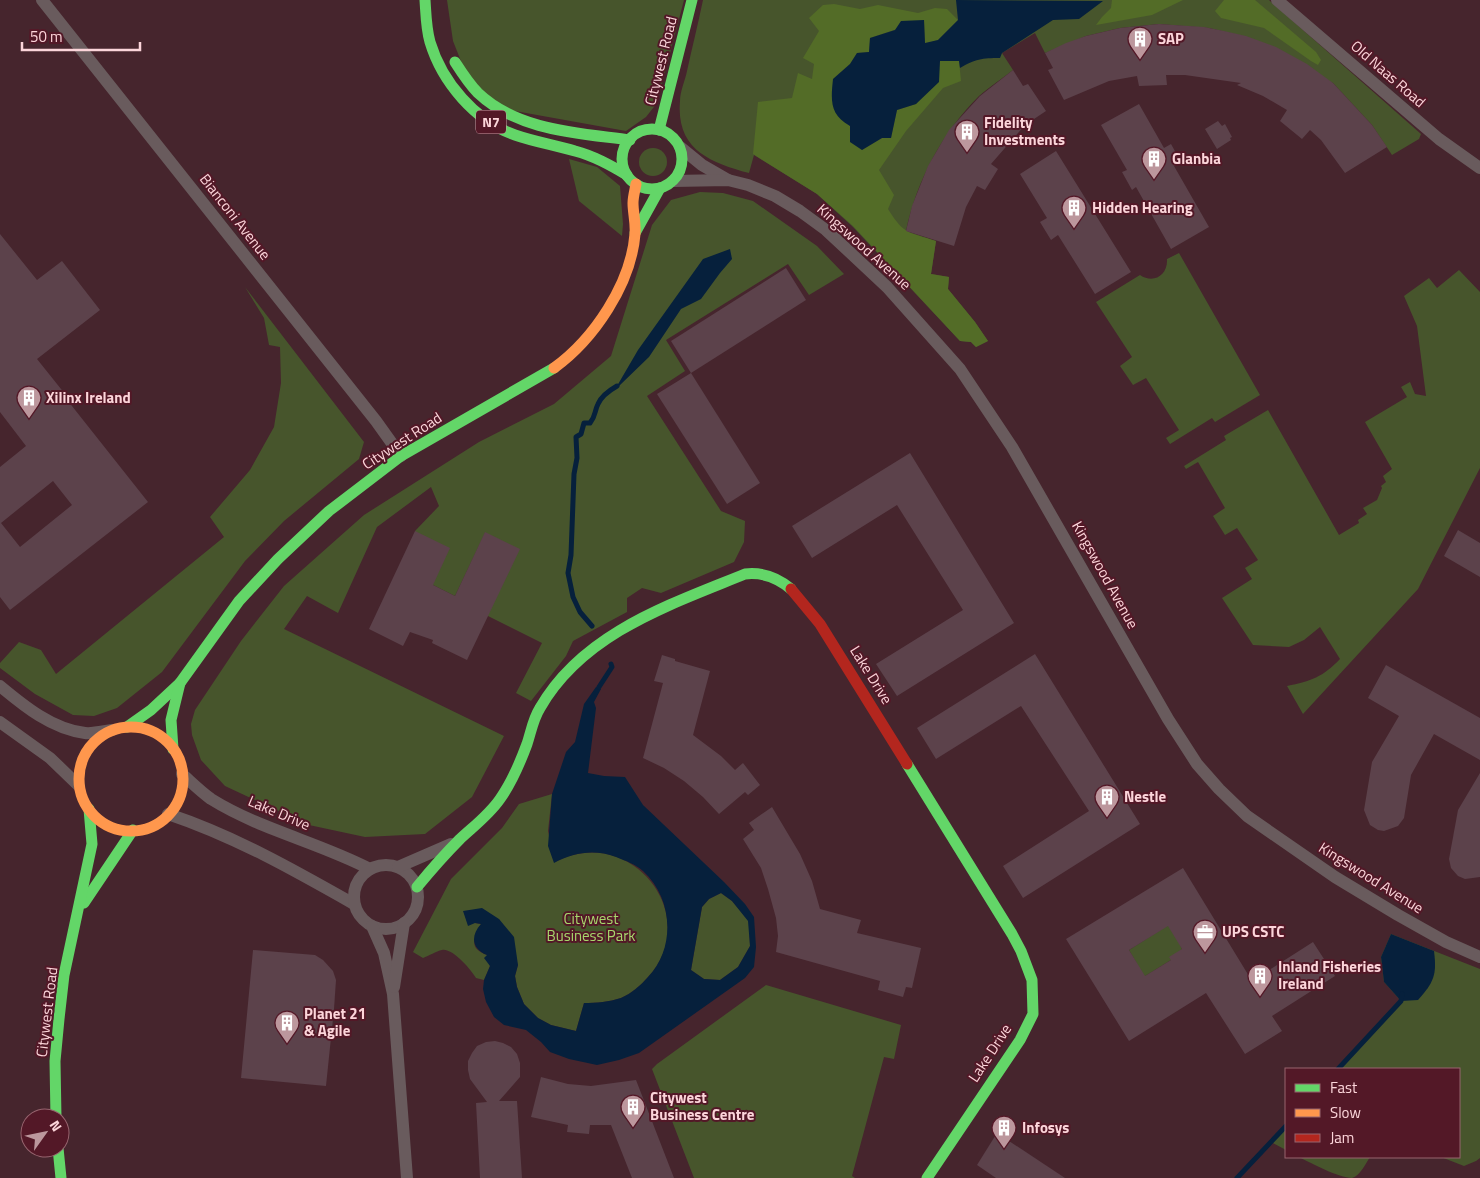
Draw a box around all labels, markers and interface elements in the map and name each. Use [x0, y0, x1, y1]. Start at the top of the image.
street label: Citywest Road [638, 14, 683, 108]
scale bar [22, 20, 140, 52]
text: 50 m [30, 25, 63, 48]
building icon: SAP [1127, 26, 1153, 60]
place label: SAP [1158, 27, 1184, 50]
street label: Old Naas Road [1346, 35, 1431, 113]
road number: N7 [476, 110, 506, 134]
place label: Fidelity Investments [984, 111, 1065, 151]
building icon: Fidelity Investments [954, 119, 980, 153]
building icon: Glanbia [1141, 146, 1167, 180]
place label: Glanbia [1172, 147, 1221, 170]
street label: Bianconi Avenue [194, 169, 276, 265]
building icon: Hidden Hearing [1061, 195, 1087, 229]
place label: Hidden Hearing [1092, 196, 1193, 219]
street label: Kingswood Avenue [812, 198, 917, 295]
building icon: Xilinx Ireland [16, 385, 42, 419]
place label: Xilinx Ireland [46, 386, 131, 409]
street label: Citywest Road [357, 406, 446, 475]
street label: Kingswood Avenue [1066, 517, 1145, 633]
street label: Lake Drive [844, 641, 898, 709]
building icon: Nestle [1094, 784, 1120, 818]
place label: Nestle [1124, 785, 1167, 808]
street label: Lake Drive [245, 789, 314, 836]
street label: Kingswood Avenue [1314, 836, 1428, 919]
park label: Citywest Business Park [546, 907, 636, 947]
office icon: UPS CSTC [1192, 919, 1218, 953]
place label: UPS CSTC [1222, 920, 1284, 943]
place label: Inland Fisheries Ireland [1278, 955, 1381, 995]
building icon: Inland Fisheries Ireland [1247, 963, 1273, 997]
street label: Citywest Road [30, 965, 63, 1058]
place label: Planet 21 & Agile [304, 1002, 366, 1042]
building icon: Planet 21 & Agile [274, 1010, 300, 1044]
street label: Lake Drive [962, 1019, 1017, 1086]
legend [1285, 1068, 1460, 1158]
text: Fast [1330, 1076, 1358, 1099]
place label: Citywest Business Centre [650, 1086, 755, 1126]
building icon: Citywest Business Centre [620, 1094, 646, 1128]
text: Slow [1330, 1101, 1361, 1124]
north arrow [20, 1108, 70, 1158]
building icon: Infosys [991, 1115, 1017, 1149]
text: N [45, 1116, 68, 1135]
place label: Infosys [1022, 1116, 1069, 1139]
text: Jam [1330, 1126, 1354, 1149]

